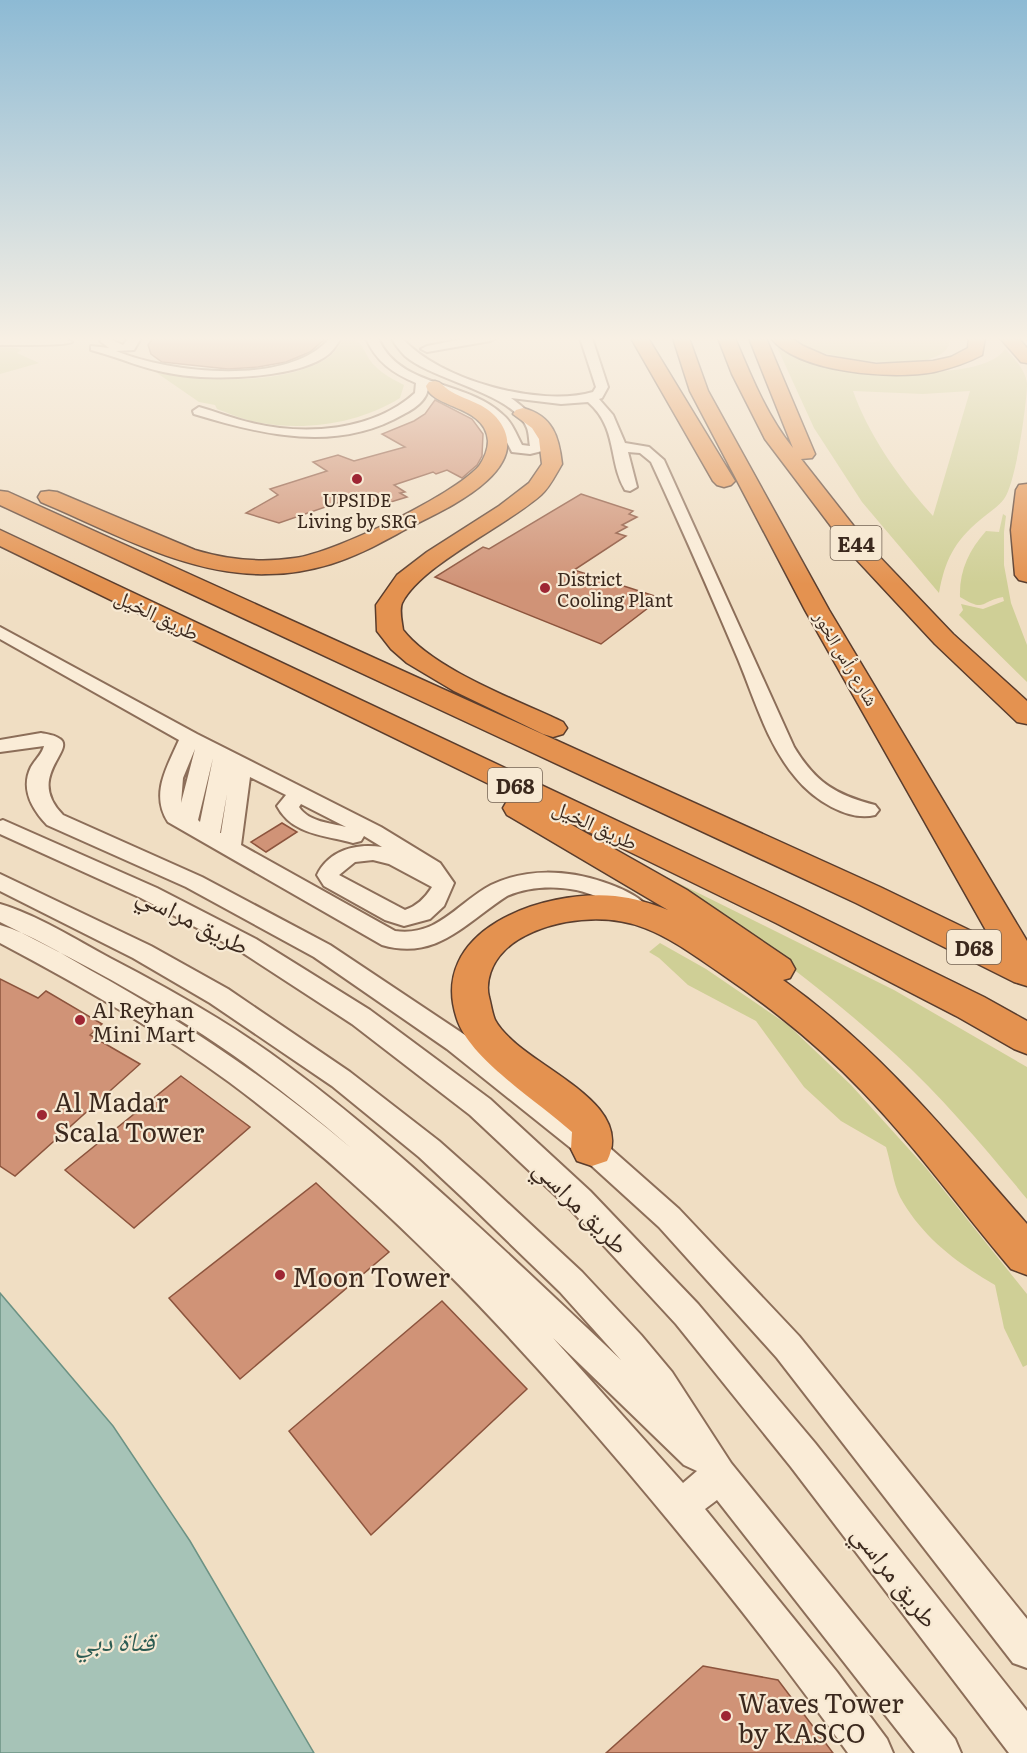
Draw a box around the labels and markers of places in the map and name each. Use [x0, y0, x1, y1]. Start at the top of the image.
marker: UPSIDE Living by SRG [350, 472, 364, 486]
place label: UPSIDE Living by SRG [297, 486, 417, 534]
place label: District Cooling Plant [557, 565, 674, 613]
marker: District Cooling Plant [538, 581, 552, 595]
place label: Al Reyhan Mini Mart [92, 993, 196, 1048]
marker: Al Reyhan Mini Mart [73, 1013, 87, 1027]
place label: Al Madar Scala Tower [54, 1081, 205, 1150]
marker: Al Madar Scala Tower [35, 1108, 49, 1122]
place label: Moon Tower [292, 1256, 451, 1295]
marker: Moon Tower [273, 1268, 287, 1282]
place label: Waves Tower by KASCO [738, 1682, 904, 1751]
marker: Waves Tower by KASCO [719, 1709, 733, 1723]

